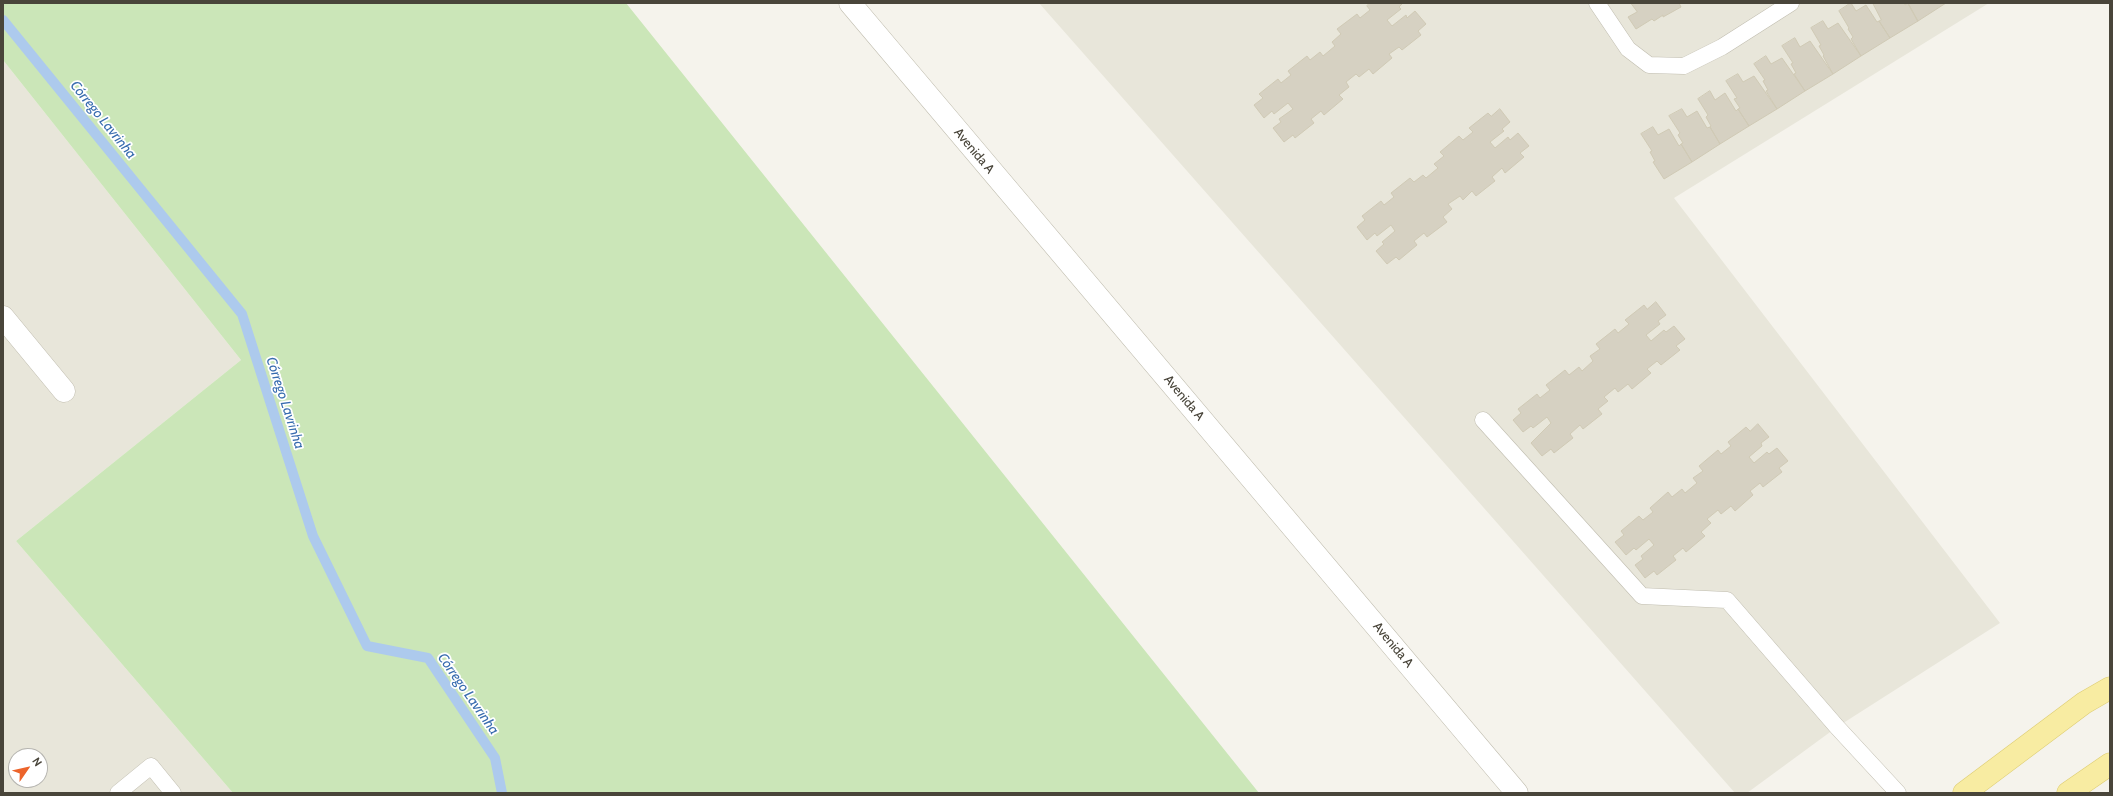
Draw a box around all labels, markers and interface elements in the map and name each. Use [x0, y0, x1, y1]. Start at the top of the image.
water label: Córrego Lavrinha [66, 78, 140, 162]
street label: Avenida A [950, 125, 998, 177]
water label: Córrego Lavrinha [262, 355, 308, 451]
street label: Avenida A [1160, 372, 1208, 424]
street label: Avenida A [1369, 619, 1417, 671]
water label: Córrego Lavrinha [434, 650, 502, 738]
north arrow [8, 748, 48, 788]
text: N [29, 755, 45, 769]

